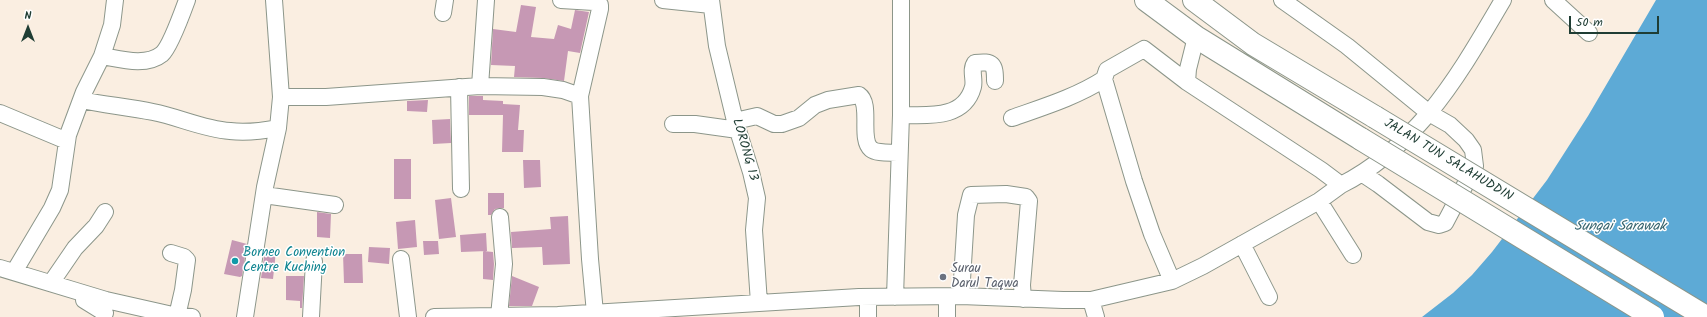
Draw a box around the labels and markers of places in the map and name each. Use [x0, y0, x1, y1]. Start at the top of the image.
place label: Borneo Convention Centre Kuching [243, 246, 345, 277]
marker: Borneo Convention Centre Kuching [230, 256, 240, 266]
place label: Surau Darul Taqwa [951, 262, 1018, 293]
marker: Surau Darul Taqwa [938, 272, 948, 282]

